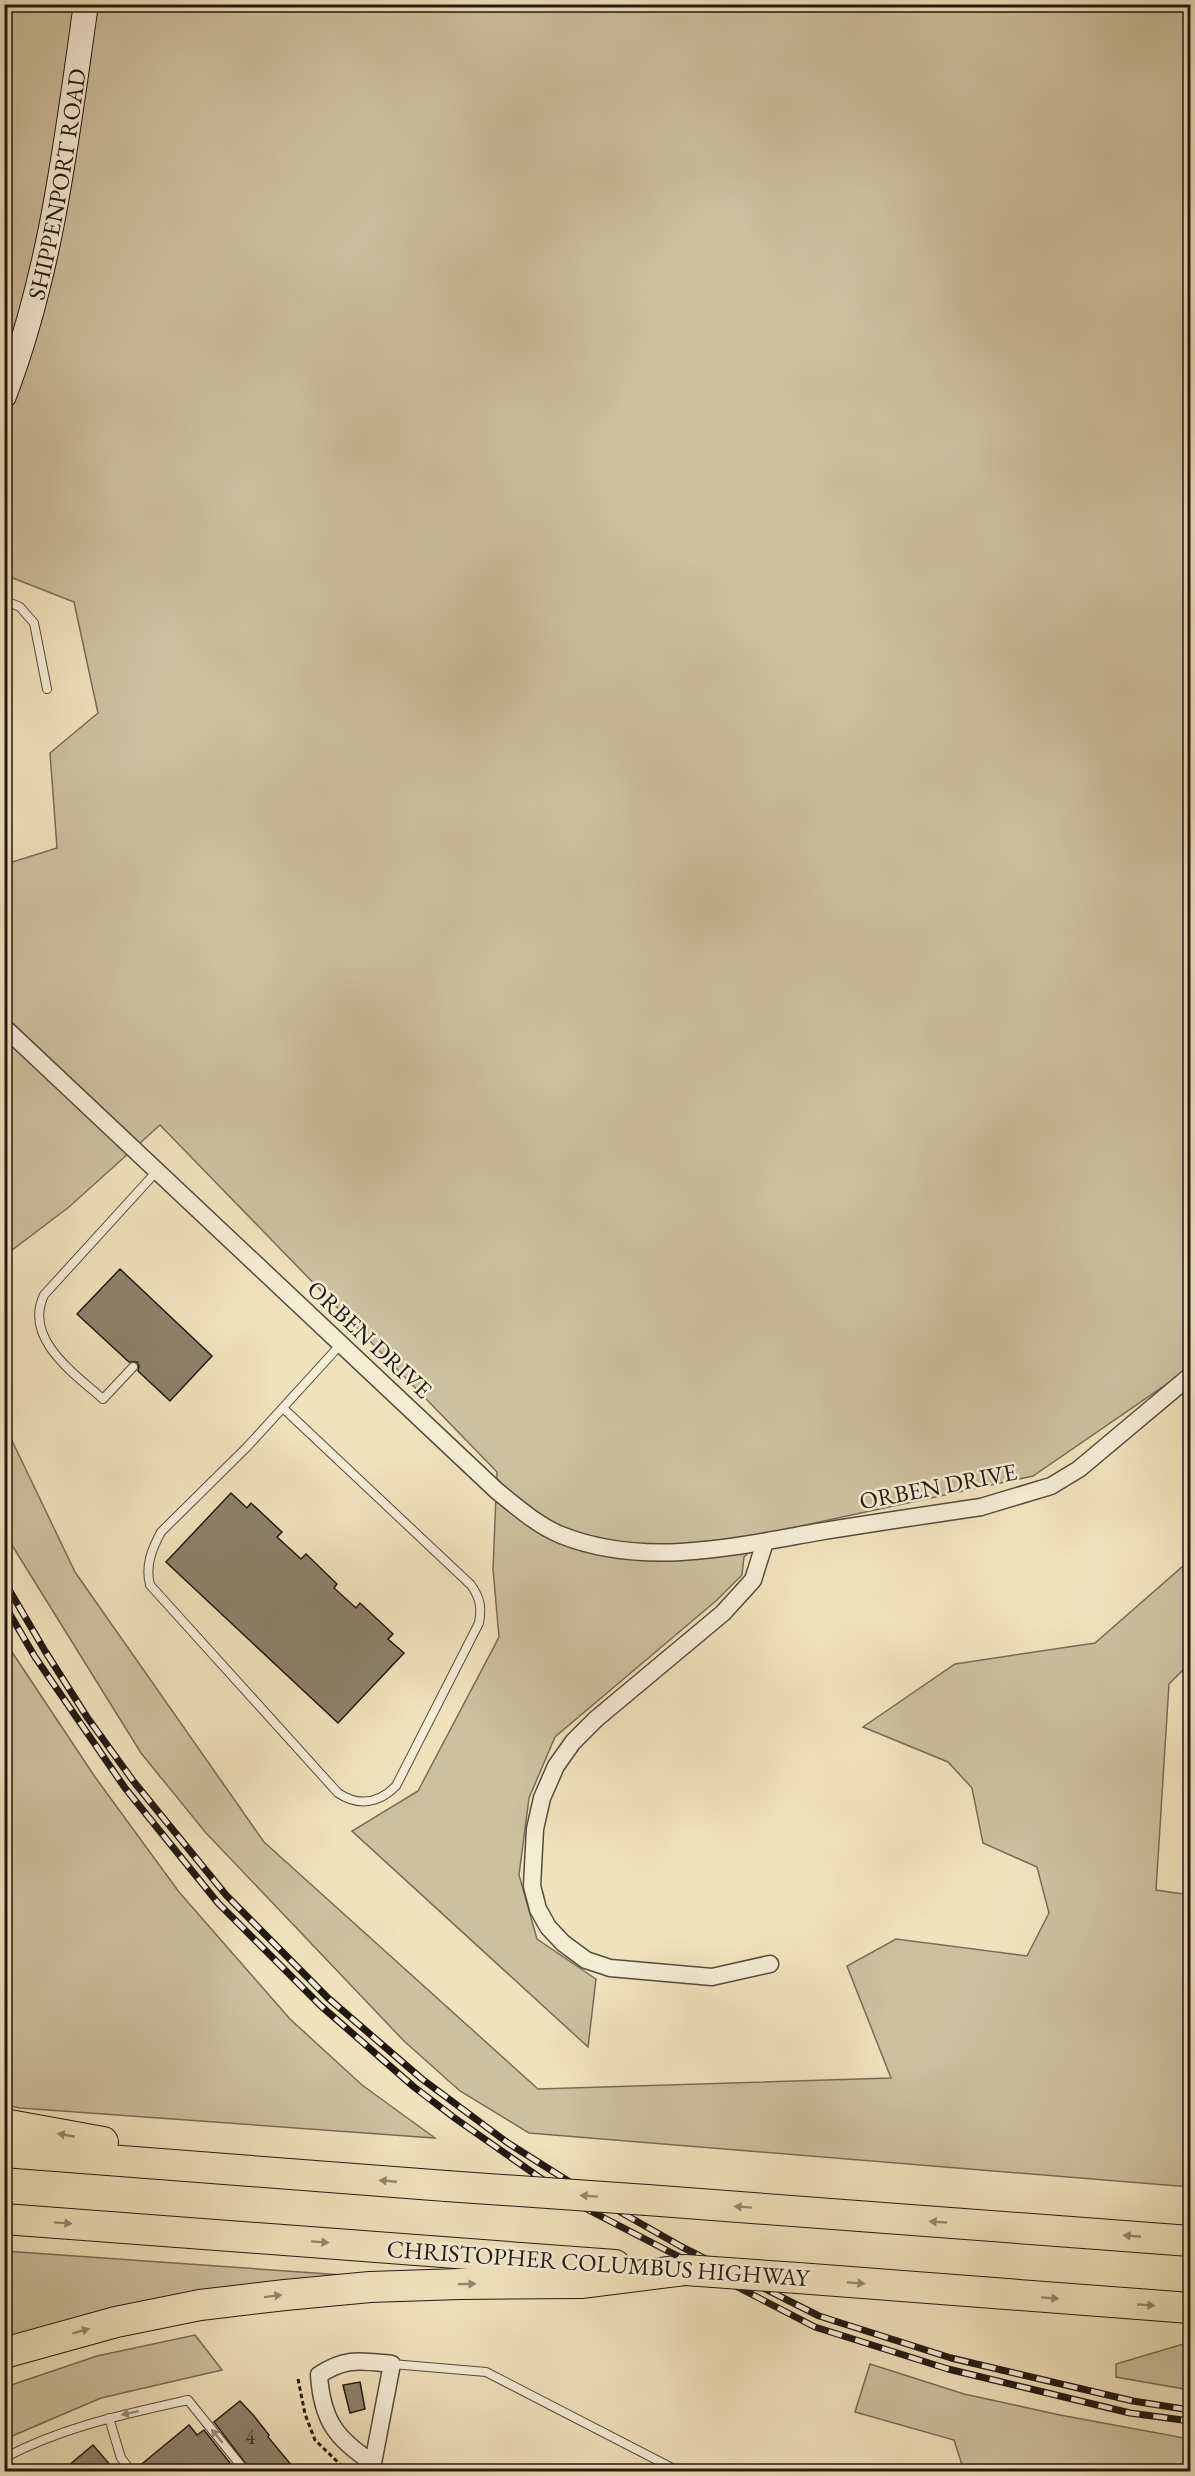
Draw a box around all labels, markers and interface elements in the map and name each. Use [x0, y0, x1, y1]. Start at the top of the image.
street label: SHIPPENPORT ROAD [20, 66, 92, 303]
street label: ORBEN DRIVE [301, 1273, 439, 1405]
street label: ORBEN DRIVE [857, 1456, 1019, 1516]
one-way arrow [56, 2130, 75, 2139]
one-way arrow [378, 2176, 397, 2186]
one-way arrow [579, 2191, 598, 2200]
one-way arrow [734, 2202, 753, 2212]
one-way arrow [928, 2217, 947, 2226]
one-way arrow [53, 2219, 72, 2228]
one-way arrow [1123, 2231, 1142, 2241]
street label: CHRISTOPHER COLUMBUS HIGHWAY [386, 2233, 811, 2293]
one-way arrow [311, 2238, 330, 2247]
one-way arrow [846, 2278, 865, 2288]
one-way arrow [458, 2279, 477, 2288]
one-way arrow [263, 2292, 282, 2301]
one-way arrow [1041, 2293, 1060, 2303]
one-way arrow [1136, 2300, 1155, 2310]
one-way arrow [72, 2326, 90, 2336]
one-way arrow [121, 2409, 140, 2418]
house number: 4 [245, 2423, 256, 2450]
one-way arrow [210, 2428, 223, 2444]

